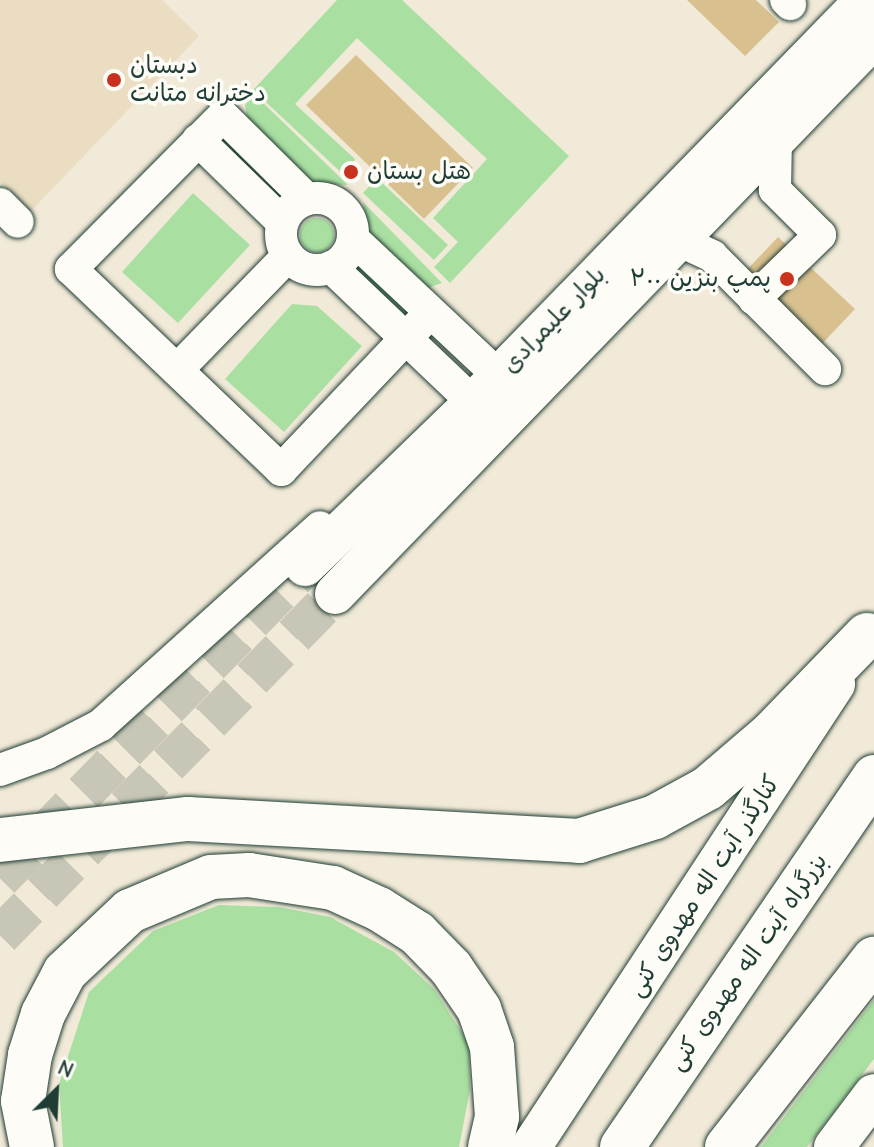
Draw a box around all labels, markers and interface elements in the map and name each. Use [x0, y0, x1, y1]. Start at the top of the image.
place label: دبستان دخترانه متانت [130, 52, 266, 108]
marker: دبستان دخترانه متانت [105, 71, 123, 89]
place label: هتل بستان [367, 158, 471, 186]
marker: هتل بستان [342, 163, 360, 181]
street label: بلوار علیمرادی [496, 261, 612, 379]
place label: پمپ بنزین ۲۰۰ [630, 265, 771, 293]
marker: پمپ بنزین ۲۰۰ [778, 270, 796, 288]
street label: کنارگذر آیت اله مهدوی کنی [622, 770, 786, 1002]
street label: بزرگراه آیت اله مهدوی کنی [662, 848, 834, 1076]
north arrow [16, 1051, 96, 1131]
text: N [54, 1054, 78, 1084]

